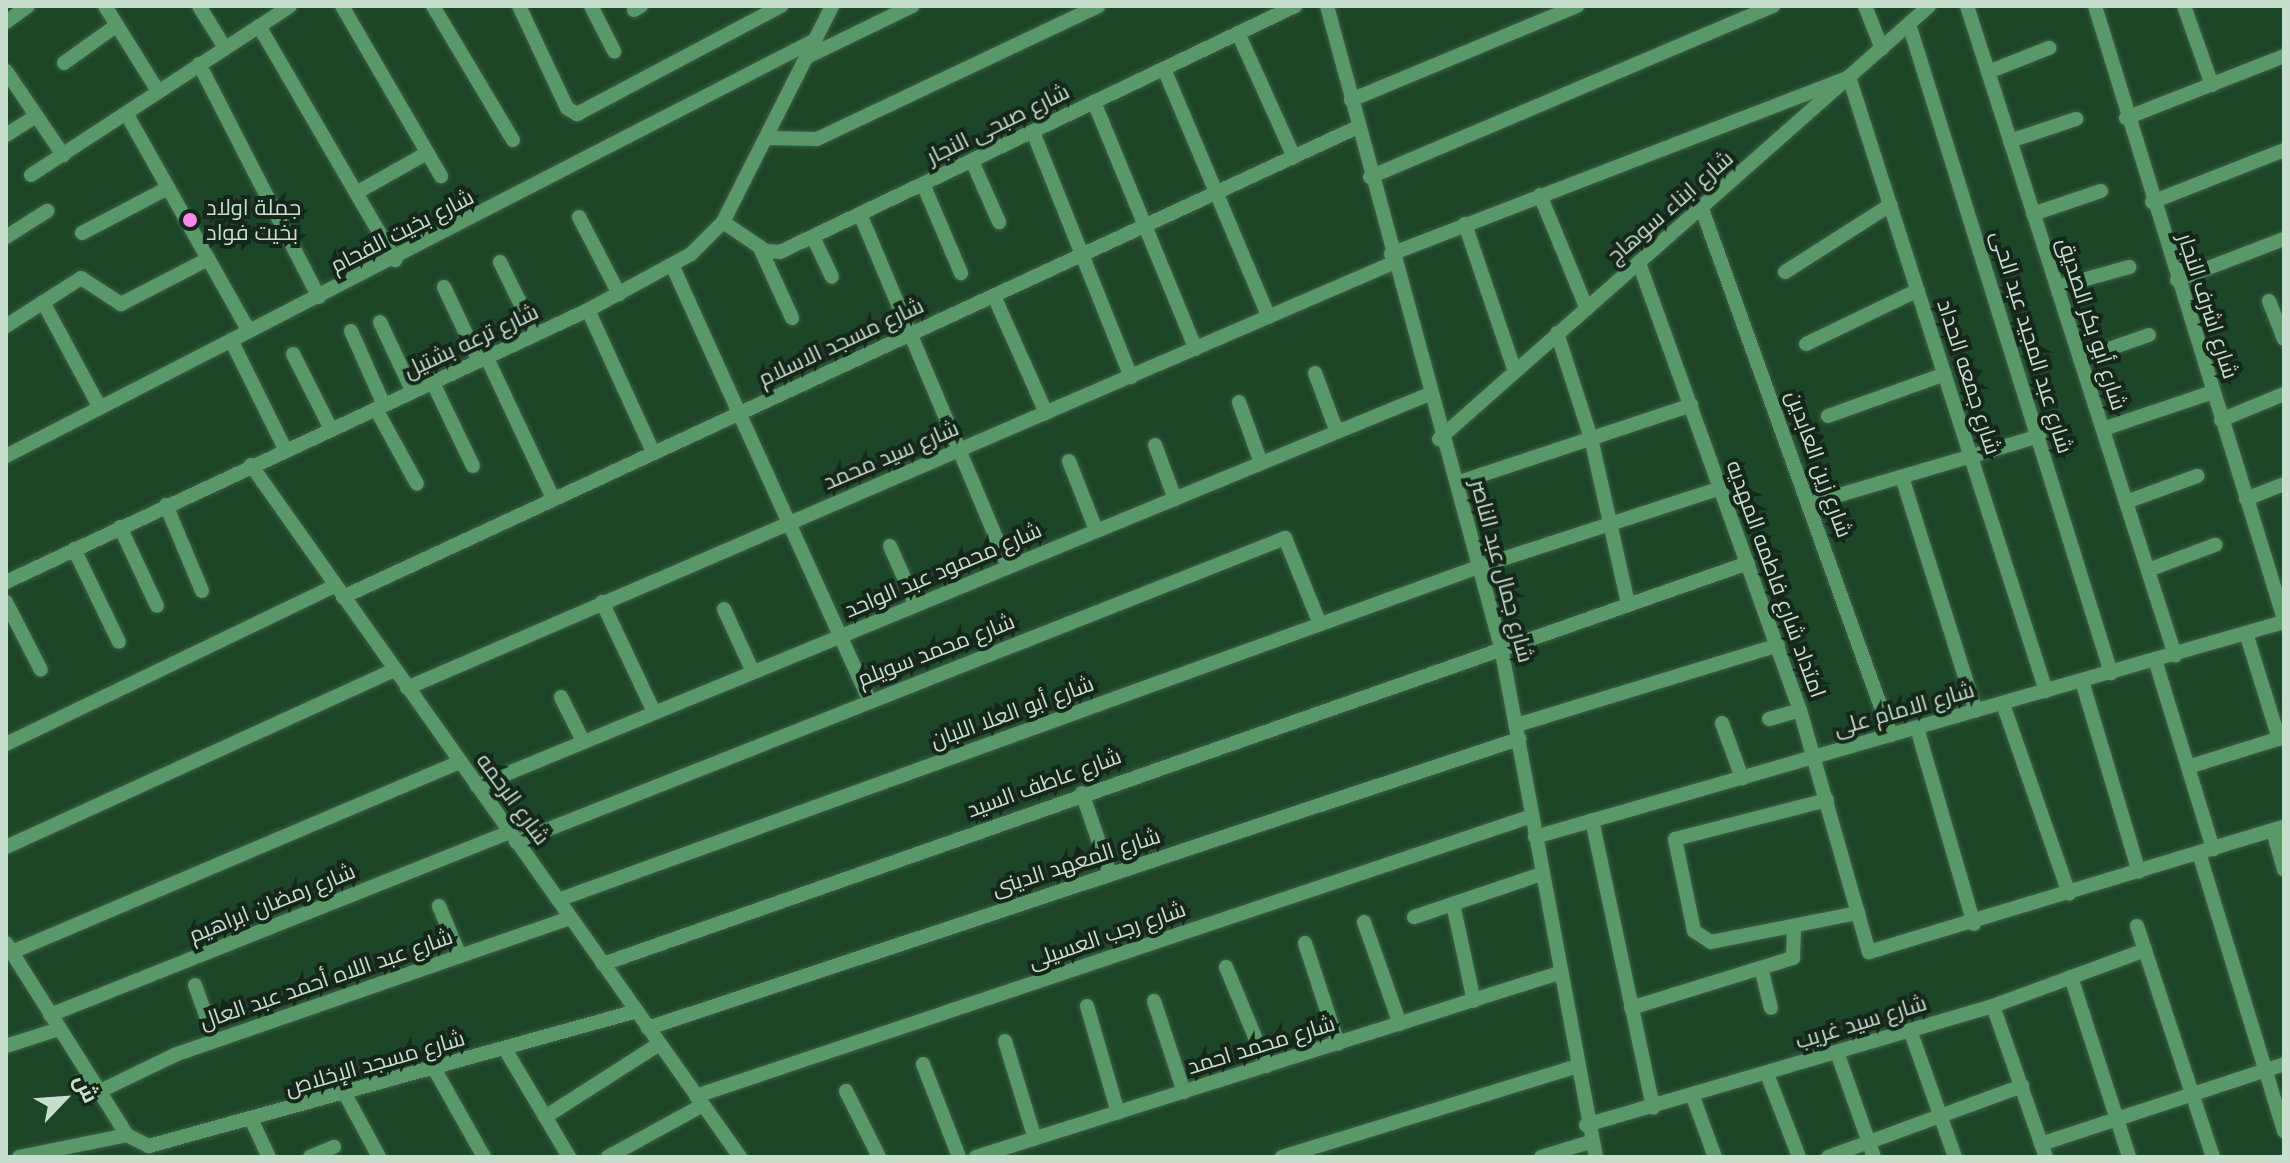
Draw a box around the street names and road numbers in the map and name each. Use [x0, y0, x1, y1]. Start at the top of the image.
street label: شارع صبحى النجار [922, 78, 1074, 170]
street label: شارع ابناء سوهاج [1601, 145, 1739, 269]
street label: شارع بخيت الفحام [326, 183, 478, 279]
street label: شارع عبد المجيد عبد الحى [1986, 227, 2078, 457]
street label: شارع اشرف النجار [2172, 230, 2244, 382]
street label: شارع أبو بكر الصديق [2052, 234, 2132, 414]
street label: شارع مسجد الاسلام [754, 292, 928, 392]
street label: شارع جمعه الحداد [1931, 296, 2007, 458]
street label: شارع ترعه بشتيل [399, 298, 543, 384]
street label: شارع زين العابدين [1780, 387, 1858, 541]
street label: شارع سيد محمد [819, 415, 963, 495]
street label: امتداد شارع فاطمه المهديه [1721, 457, 1831, 701]
street label: شارع جمال عبد الناصر [1465, 477, 1539, 665]
street label: شارع محمود عبد الواحد [840, 516, 1046, 624]
street label: شارع محمد سويلم [854, 608, 1018, 692]
street label: شارع أبو العلا اللبان [927, 670, 1097, 754]
street label: شارع الامام على [1831, 676, 1977, 742]
street label: شارع عاطف السيد [963, 743, 1125, 823]
street label: شارع الرحمه [471, 748, 555, 850]
street label: شارع المعهد الدينى [988, 822, 1164, 902]
street label: شارع رمضان ابراهيم [185, 858, 359, 948]
street label: شارع رجب العسيلى [1025, 896, 1189, 974]
street label: شارع عبد اللاه أحمد عبد العال [196, 923, 456, 1035]
street label: شارع سيد غريب [1792, 989, 1930, 1055]
street label: شارع محمد احمد [1184, 1010, 1338, 1080]
street label: شارع مسجد الإخلاص [282, 1025, 468, 1101]

